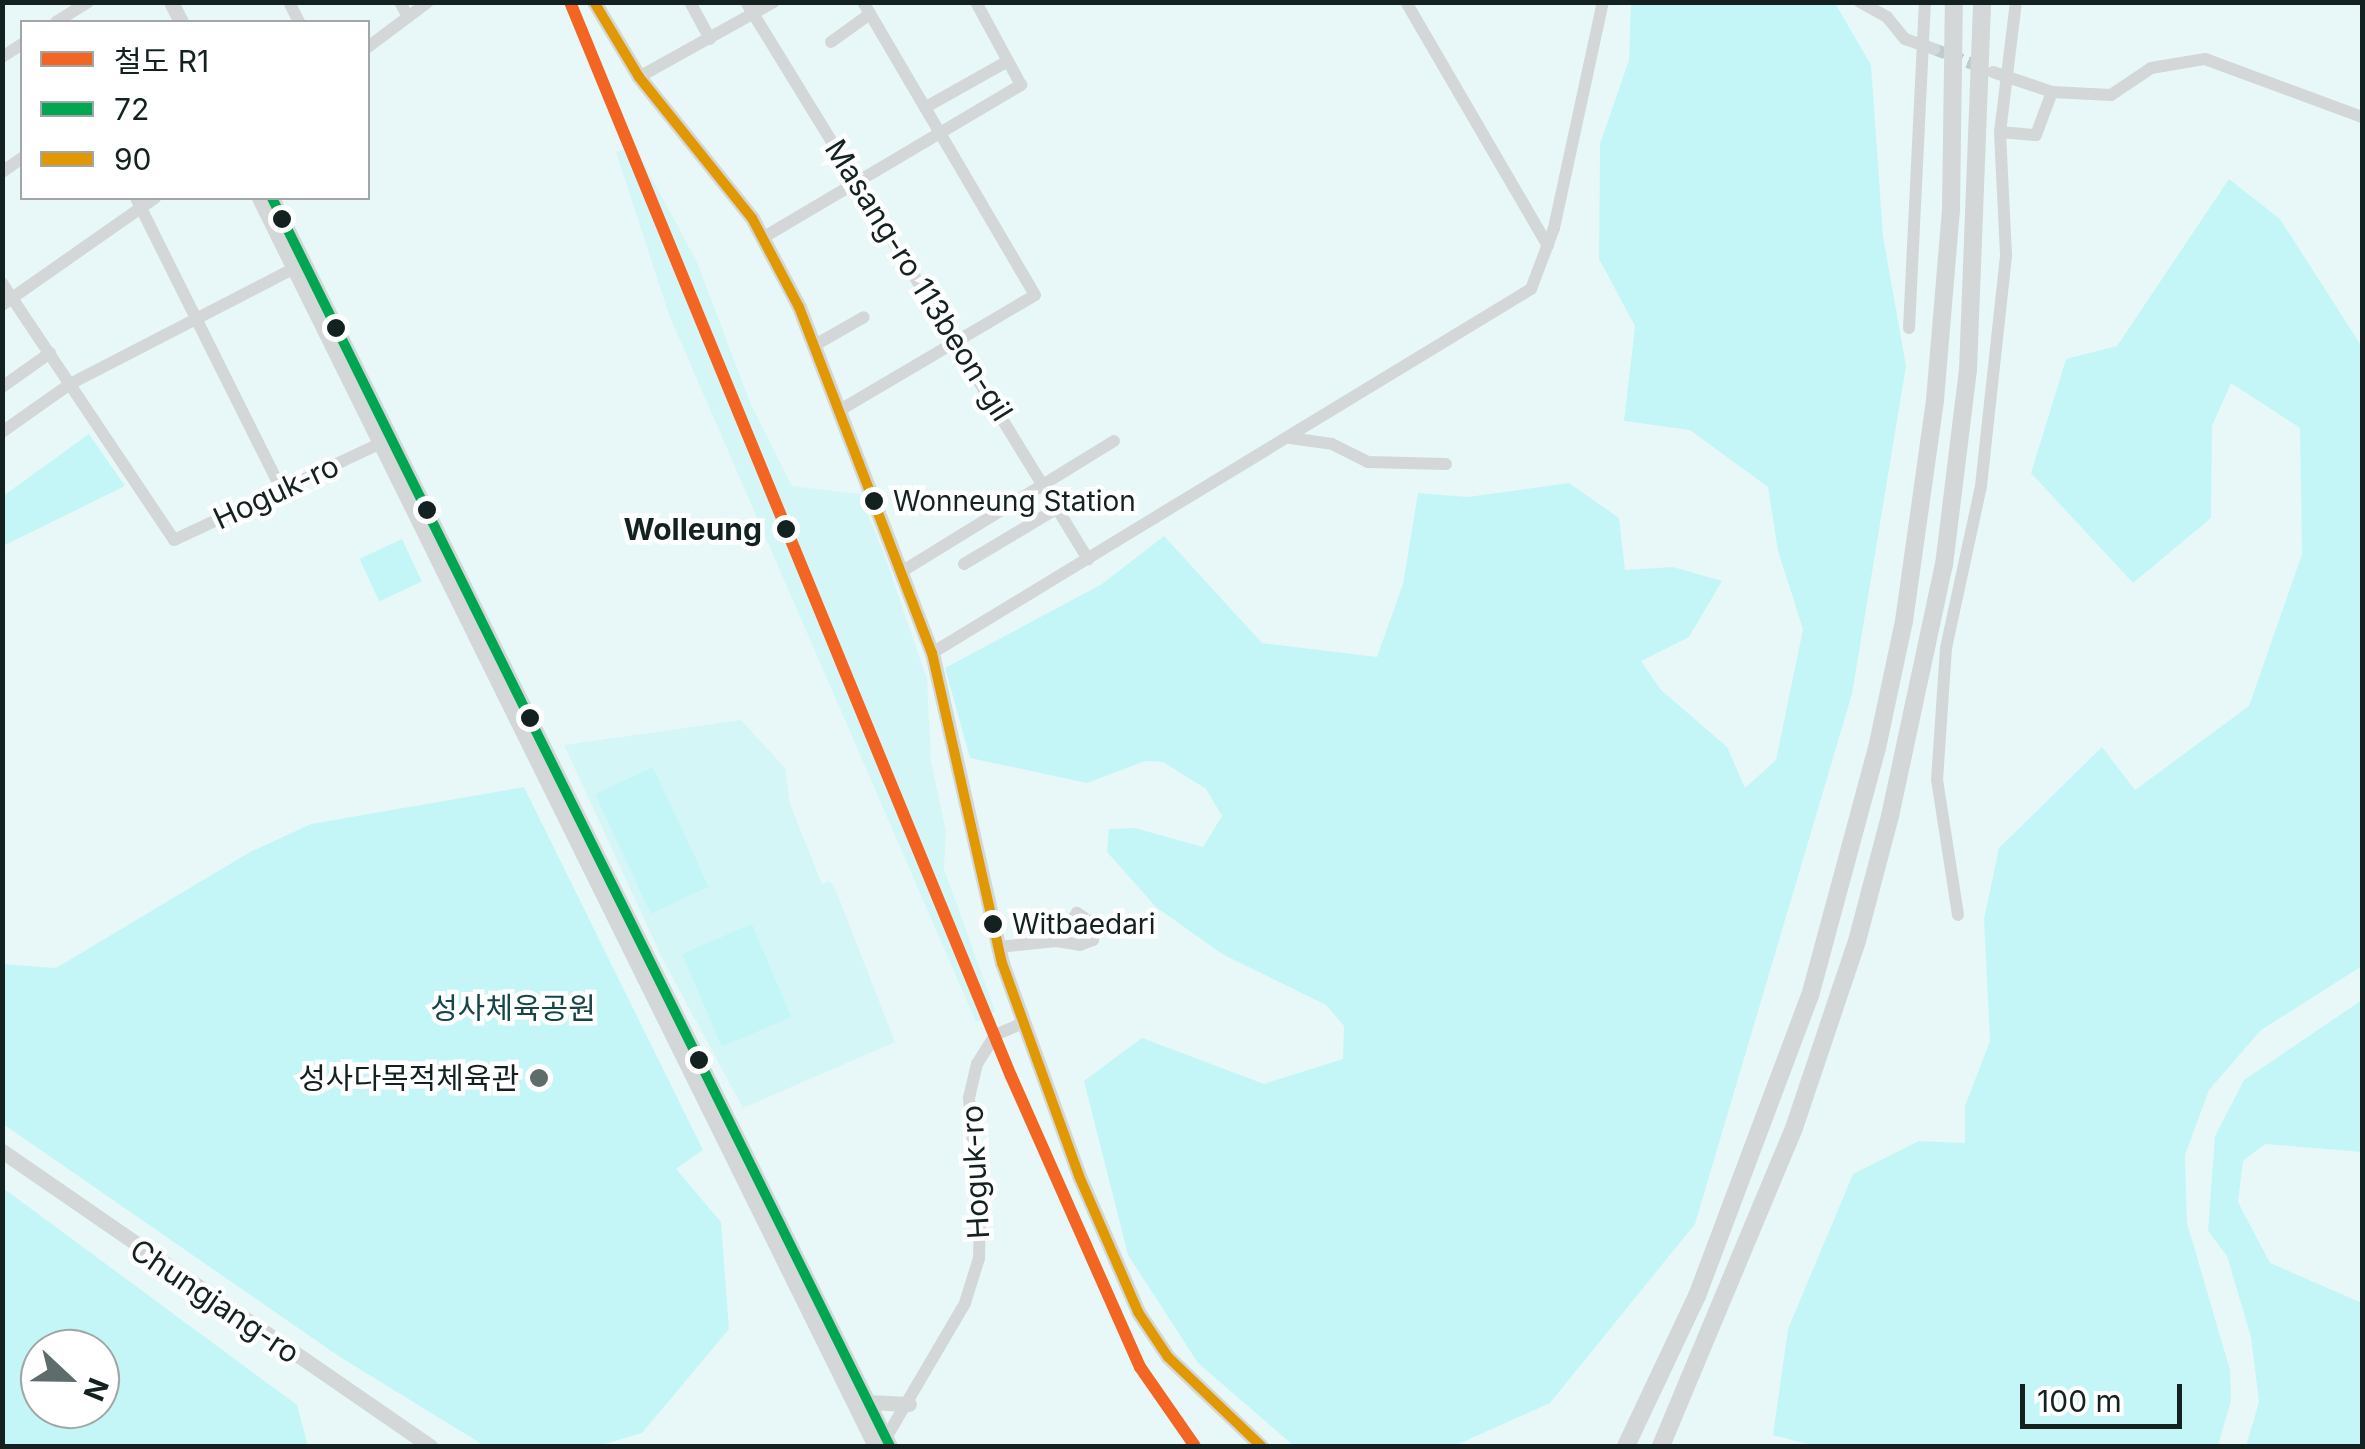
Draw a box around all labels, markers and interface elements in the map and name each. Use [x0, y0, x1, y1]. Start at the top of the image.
legend [20, 20, 370, 200]
text: 철도 R1 [114, 43, 209, 79]
text: 72 [114, 91, 149, 127]
street label: Masang-ro 113beon-gil [818, 133, 1020, 427]
text: 90 [114, 141, 152, 177]
unlabelled marker [272, 209, 292, 229]
unlabelled marker [326, 318, 346, 338]
street label: Hoguk-ro [208, 447, 344, 537]
place label: Wonneung Station [893, 484, 1136, 518]
marker: Wonneung Station [864, 491, 884, 511]
unlabelled marker [417, 500, 437, 520]
place label: Wolleung [624, 511, 762, 547]
marker: Wolleung [771, 514, 801, 544]
unlabelled marker [520, 708, 540, 728]
place label: Witbaedari [1012, 907, 1156, 941]
marker: Witbaedari [983, 914, 1003, 934]
park label: 성사체육공원 [430, 990, 596, 1026]
unlabelled marker [689, 1050, 709, 1070]
place label: 성사다목적체육관 [298, 1060, 519, 1096]
marker: 성사다목적체육관 [528, 1067, 550, 1089]
street label: Hoguk-ro [954, 1104, 996, 1240]
street label: Chungjang-ro [124, 1231, 306, 1371]
north arrow [20, 1329, 120, 1429]
scale bar [2025, 1364, 2188, 1426]
text: N [76, 1373, 116, 1406]
text: 100 m [2037, 1383, 2122, 1419]

